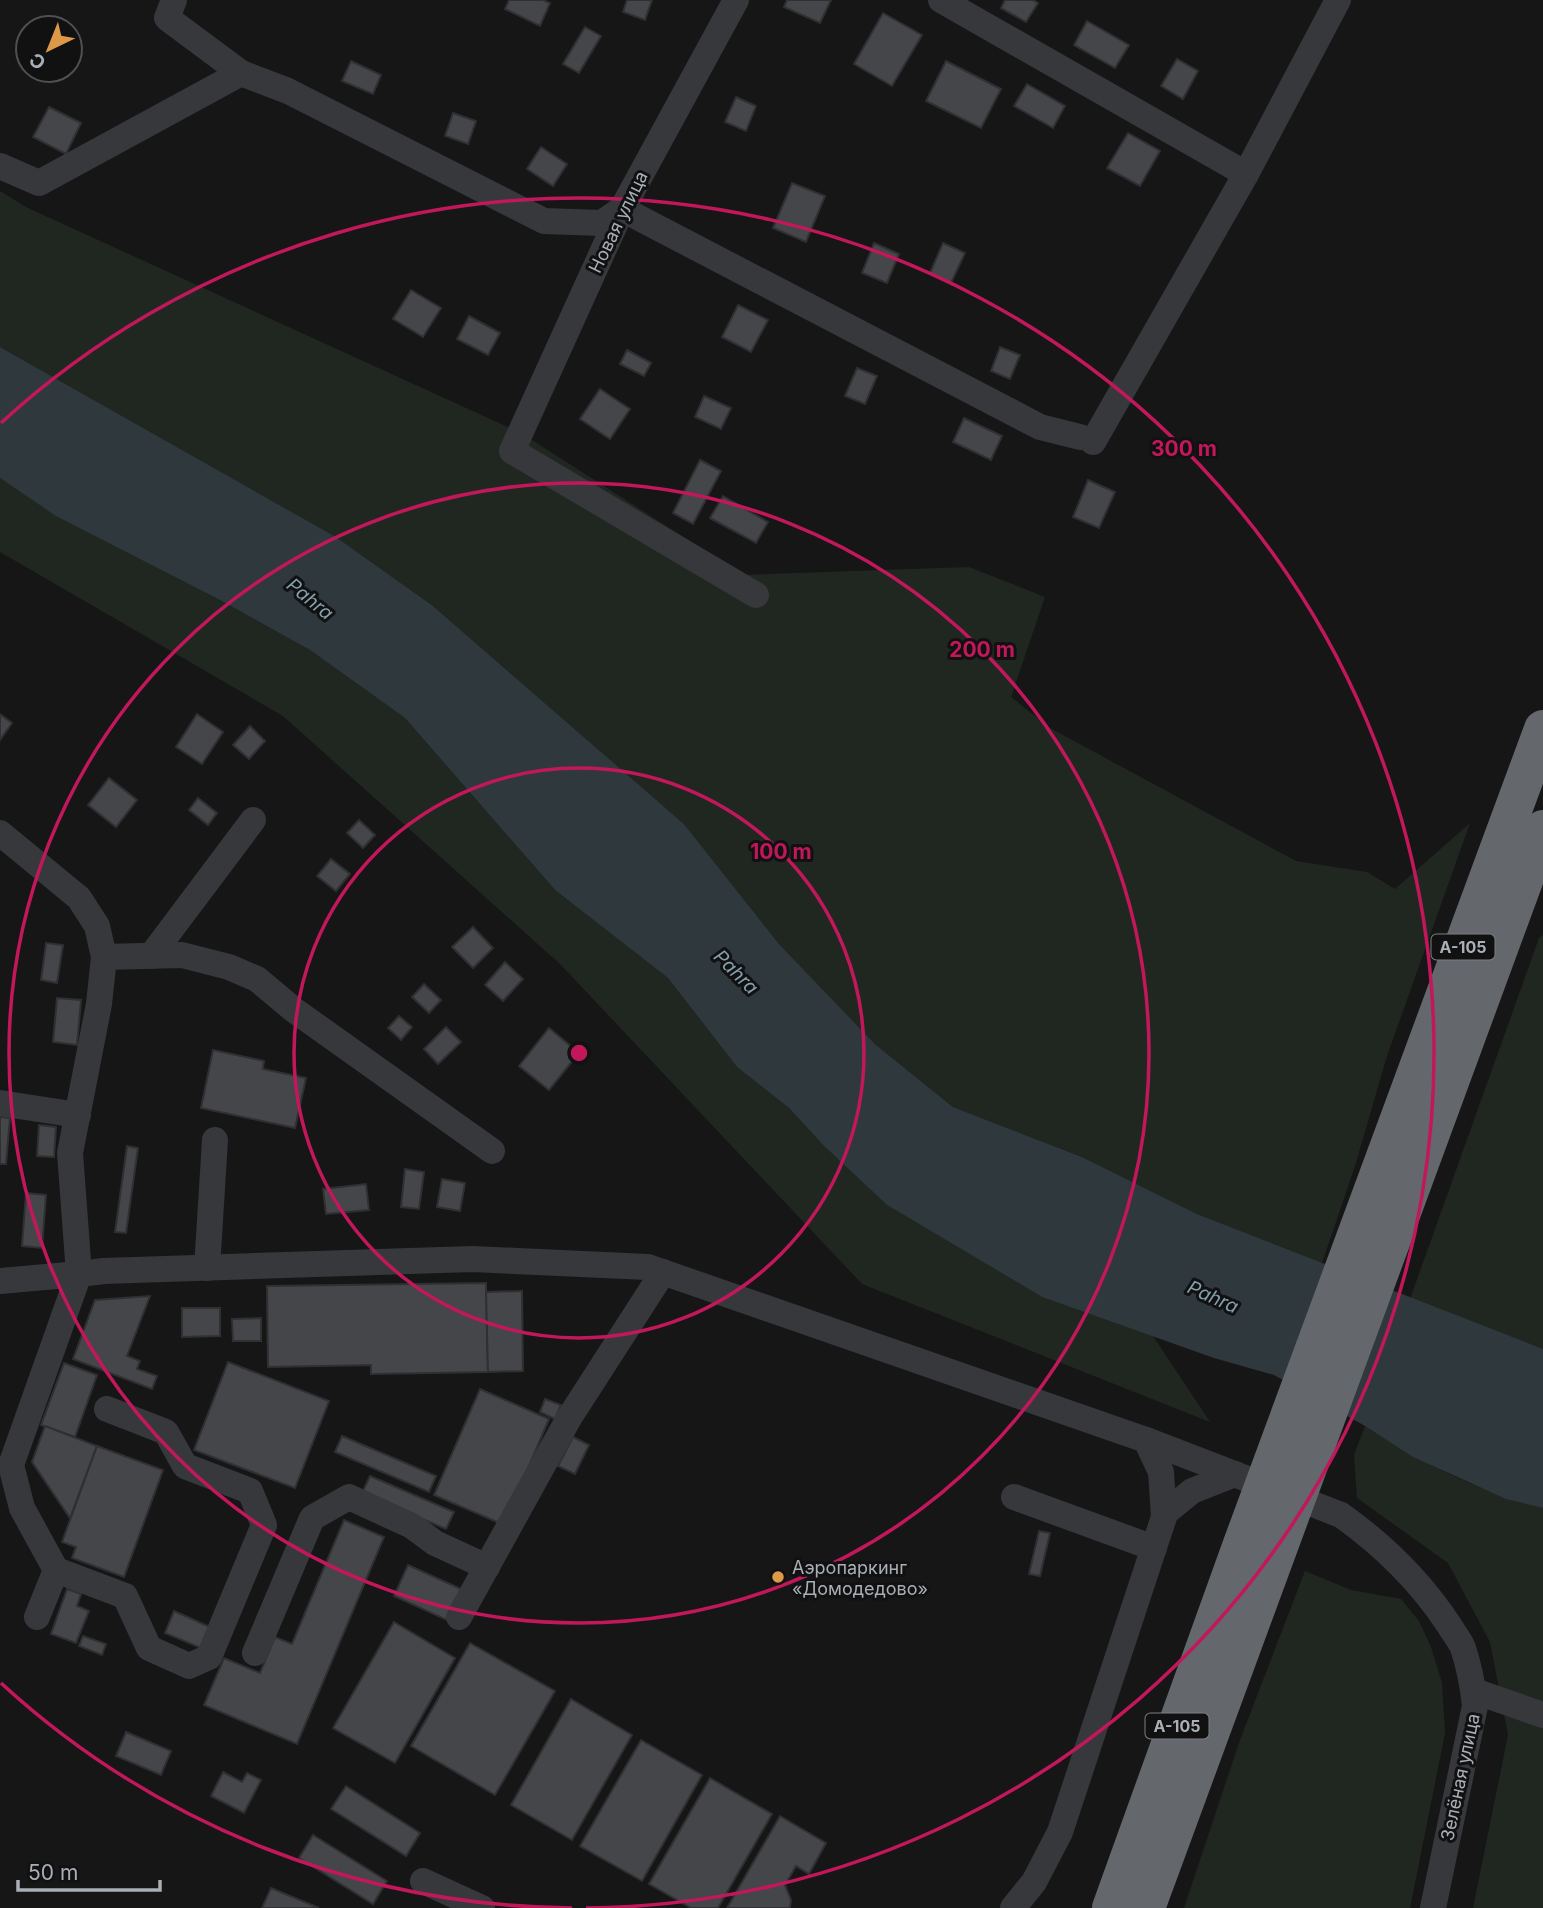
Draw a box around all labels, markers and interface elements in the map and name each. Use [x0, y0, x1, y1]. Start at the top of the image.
north arrow [14, 14, 84, 84]
text: С [25, 48, 51, 74]
street label: Новая улица [584, 168, 652, 276]
text: 300 m [1151, 436, 1217, 461]
water label: Pahra [282, 573, 338, 625]
text: 200 m [949, 637, 1015, 662]
text: 100 m [750, 839, 812, 864]
road number: А-105 [1432, 934, 1494, 959]
water label: Pahra [709, 945, 763, 999]
centre of rings [567, 1041, 591, 1065]
water label: Pahra [1184, 1276, 1242, 1319]
place label: Аэропаркинг «Домодедово» [792, 1557, 928, 1599]
marker: Аэропаркинг «Домодедово» [770, 1569, 786, 1585]
street label: Зелёная улица [1436, 1712, 1484, 1842]
road number: А-105 [1146, 1714, 1208, 1738]
scale bar [18, 1848, 159, 1892]
text: 50 m [28, 1860, 78, 1885]

